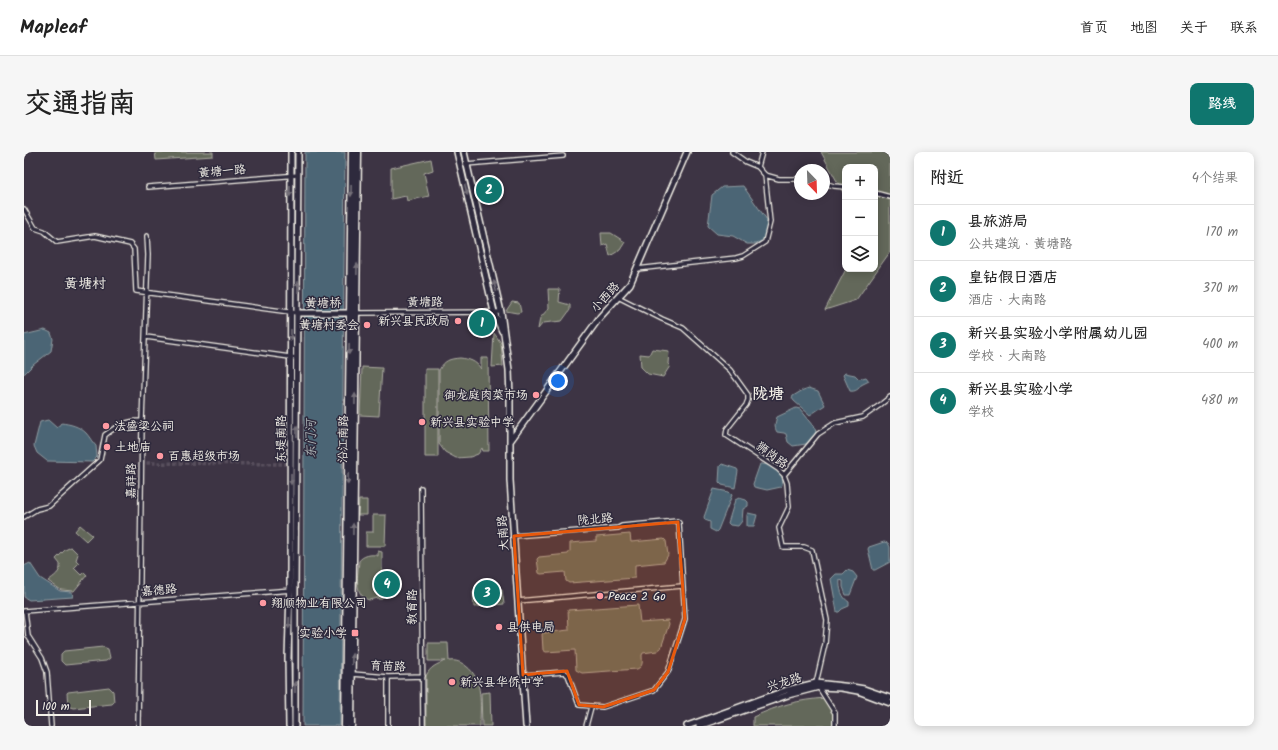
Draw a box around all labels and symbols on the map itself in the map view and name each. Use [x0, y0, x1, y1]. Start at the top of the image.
street label: 黄塘一路 [197, 160, 247, 183]
north arrow [794, 164, 830, 200]
pin: 2 [476, 175, 502, 205]
one-way arrow [463, 184, 469, 196]
one-way arrow [287, 185, 293, 198]
one-way arrow [348, 185, 354, 198]
one-way arrow [354, 262, 360, 275]
district label: 黄塘村 [64, 273, 106, 295]
street label: 小西路 [586, 278, 624, 317]
one-way arrow [295, 280, 301, 293]
one-way arrow [491, 280, 497, 293]
street label: 黄塘路 [407, 293, 443, 312]
street label: 黄塘桥 [305, 294, 342, 313]
pin: 1 [469, 308, 495, 338]
place label: 新兴县民政局 [378, 312, 450, 331]
place label: 黄塘村委会 [299, 316, 359, 335]
marker: 新兴县民政局 [453, 316, 463, 326]
marker: 黄塘村委会 [362, 320, 372, 330]
one-way arrow [288, 329, 294, 342]
one-way arrow [346, 343, 352, 356]
your location [548, 371, 568, 391]
district label: 陇塘 [752, 382, 784, 407]
place label: 御龙庭肉菜市场 [444, 386, 528, 405]
marker: 御龙庭肉菜市场 [531, 390, 541, 400]
one-way arrow [352, 392, 358, 405]
place label: 新兴县实验中学 [430, 413, 514, 432]
street label: 东堤南路 [272, 415, 291, 463]
street label: 沿江南路 [334, 415, 353, 463]
place label: 法盛梁公祠 [114, 417, 174, 436]
marker: 新兴县实验中学 [417, 417, 427, 427]
water label: 东门河 [301, 418, 322, 459]
marker: 法盛梁公祠 [101, 421, 111, 431]
one-way arrow [294, 424, 300, 437]
street label: 狮岗路 [752, 437, 792, 474]
place label: 土地庙 [115, 438, 151, 457]
marker: 土地庙 [102, 442, 112, 452]
place label: 百惠超级市场 [168, 447, 240, 466]
marker: 百惠超级市场 [155, 451, 165, 461]
street label: 嘉祥路 [122, 463, 141, 499]
one-way arrow [288, 473, 294, 486]
one-way arrow [345, 473, 351, 486]
street label: 陇北路 [576, 508, 614, 531]
street label: 大南路 [493, 514, 514, 552]
one-way arrow [350, 522, 356, 535]
pin: 4 [374, 569, 400, 599]
pin: 3 [474, 578, 500, 608]
street label: 嘉德路 [140, 579, 178, 602]
place label: Peace 2 Go [608, 587, 666, 606]
street label: 教育路 [403, 589, 422, 625]
marker: Peace 2 Go [595, 591, 605, 601]
place label: 翔顺物业有限公司 [271, 594, 367, 613]
marker: 翔顺物业有限公司 [258, 598, 268, 608]
one-way arrow [286, 617, 293, 629]
place label: 县供电局 [507, 618, 555, 637]
marker: 县供电局 [494, 622, 504, 632]
place label: 实验小学 [299, 624, 347, 643]
marker: 实验小学 [350, 628, 360, 638]
one-way arrow [349, 652, 355, 665]
street label: 育苗路 [370, 656, 406, 677]
street label: 兴龙路 [764, 668, 804, 697]
place label: 新兴县华侨中学 [460, 673, 544, 692]
marker: 新兴县华侨中学 [447, 677, 457, 687]
one-way arrow [292, 680, 298, 693]
scale bar [36, 698, 91, 717]

